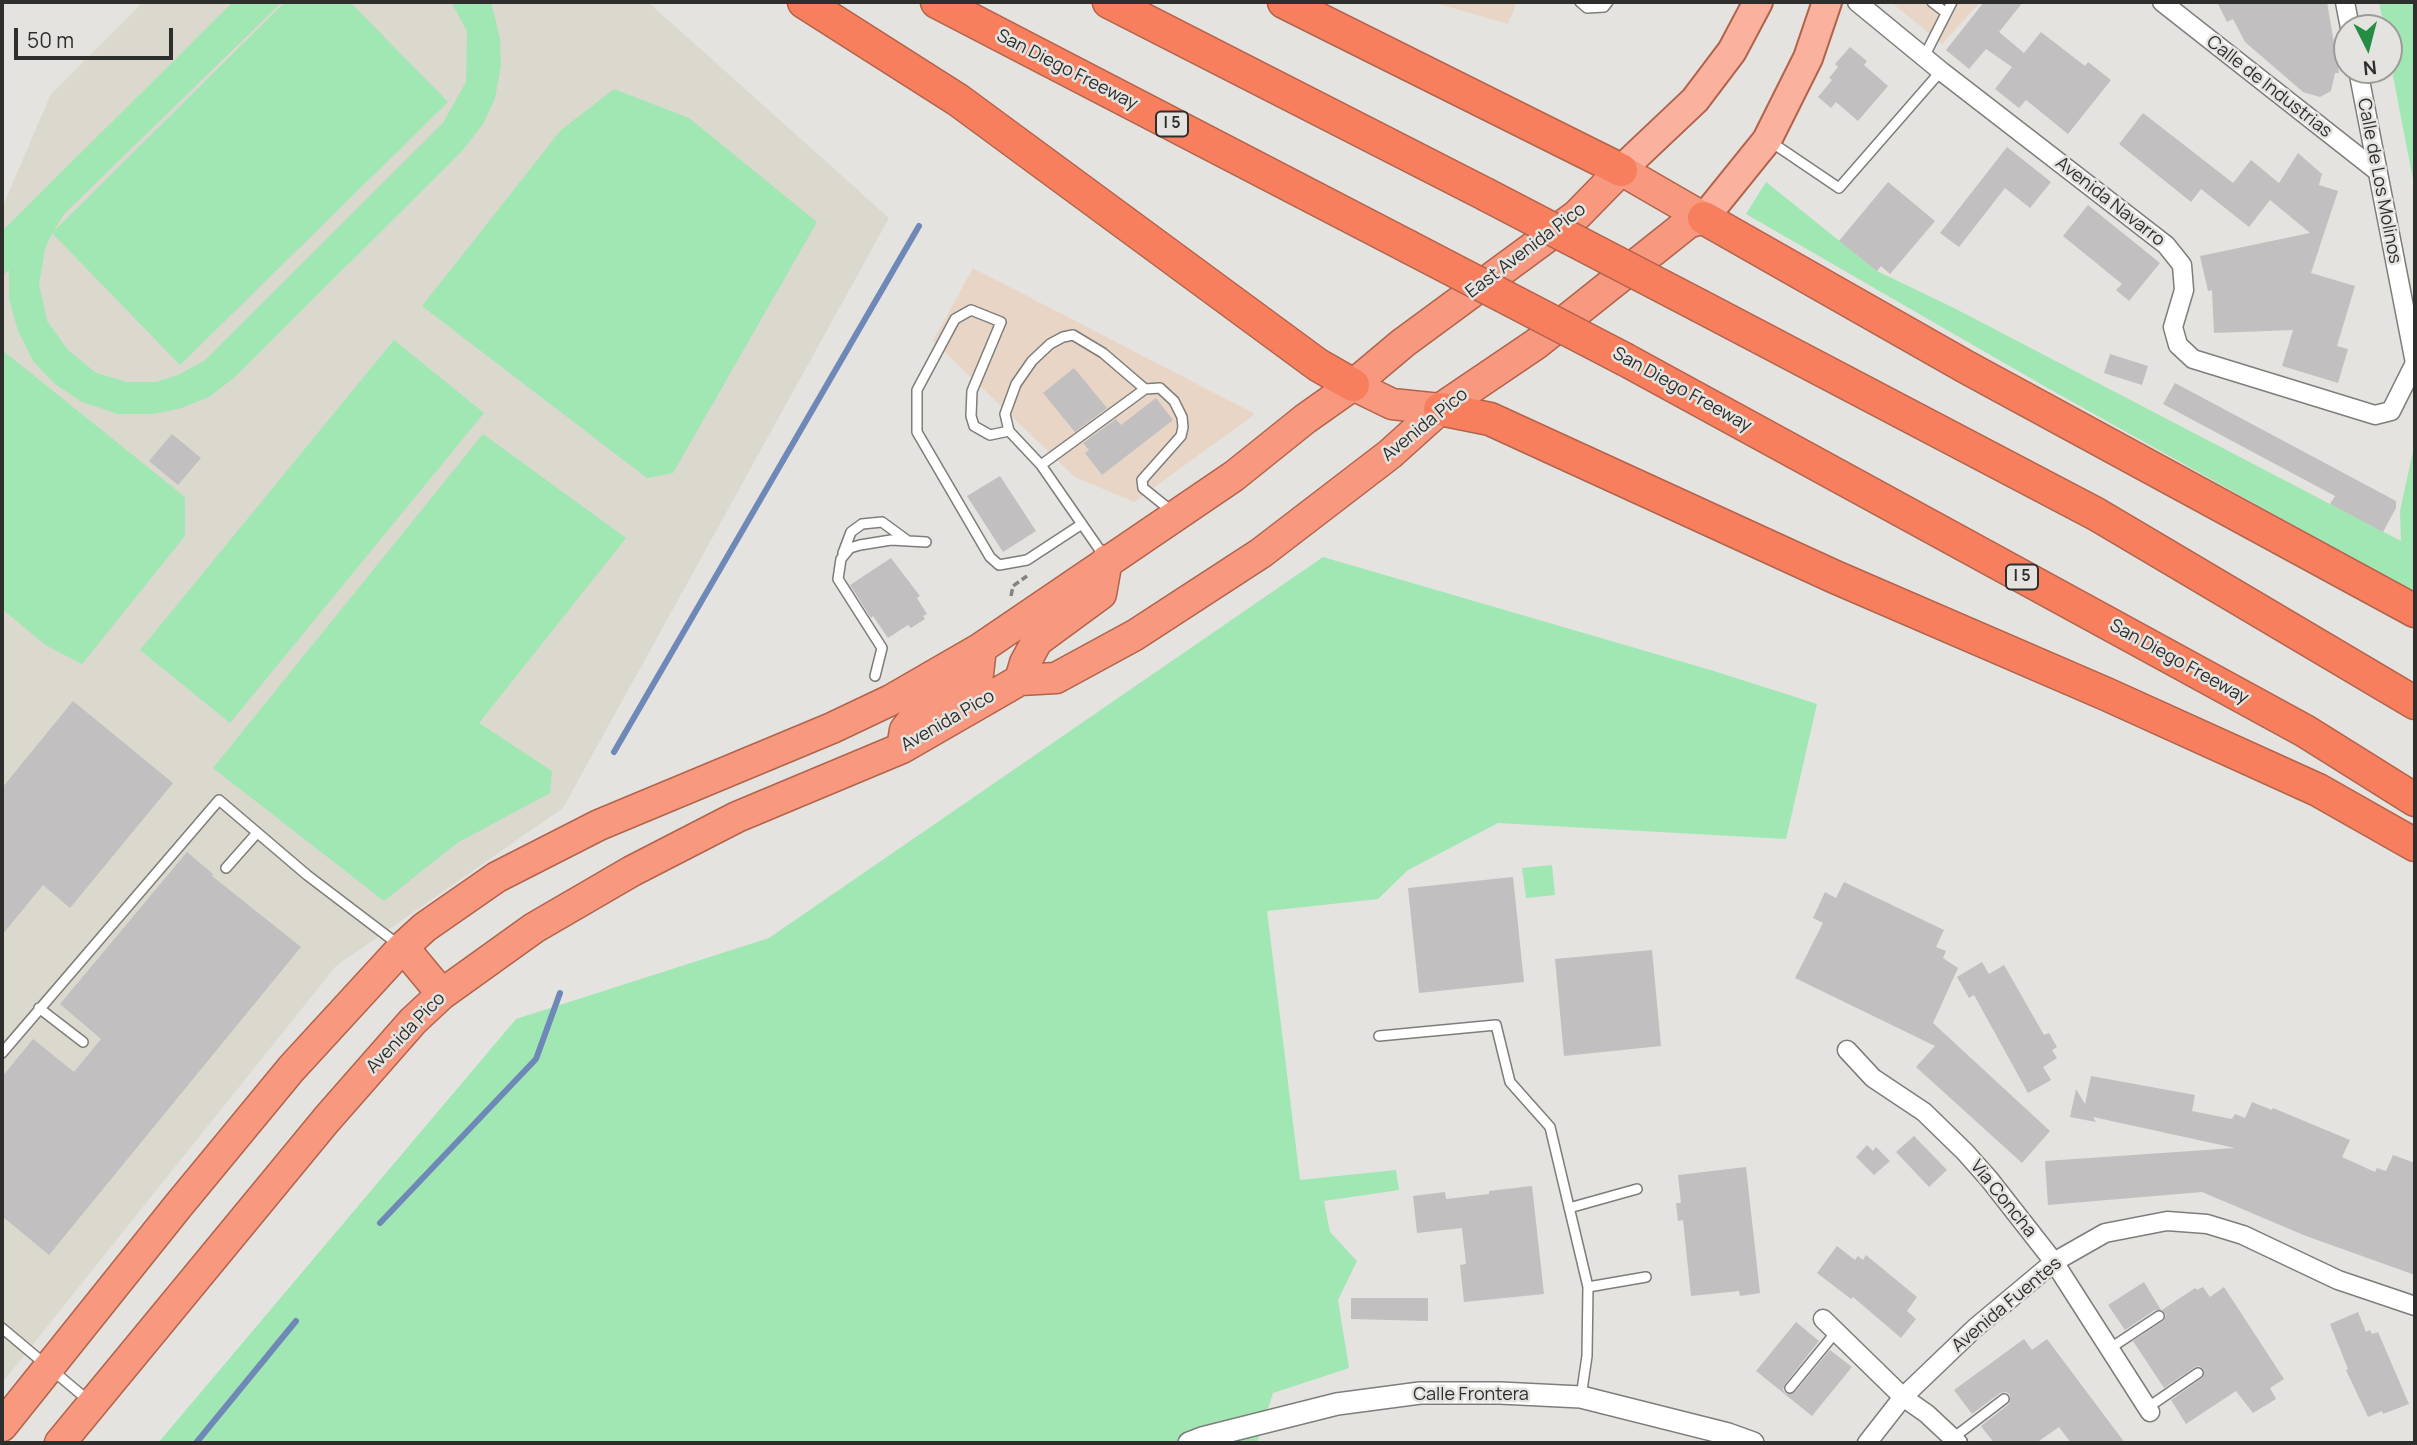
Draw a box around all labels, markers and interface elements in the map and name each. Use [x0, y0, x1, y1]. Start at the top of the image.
scale bar [18, 14, 177, 58]
north arrow [2333, 14, 2403, 84]
street label: San Diego Freeway [993, 25, 1141, 115]
text: 50 m [27, 26, 74, 54]
street label: Calle de Industrias [2202, 31, 2336, 143]
text: N [2362, 54, 2378, 82]
street label: Calle de Los Molinos [2352, 97, 2406, 265]
road number: I 5 [1156, 112, 1188, 136]
street label: Avenida Navarro [2051, 153, 2169, 251]
street label: East Avenida Pico [1462, 199, 1590, 303]
street label: San Diego Freeway [1609, 343, 1755, 437]
street label: Avenida Pico [1378, 384, 1472, 466]
road number: I 5 [2006, 564, 2038, 590]
street label: San Diego Freeway [2106, 615, 2252, 709]
street label: Avenida Pico [897, 686, 999, 756]
street label: Avenida Pico [362, 988, 450, 1078]
street label: Via Concha [1965, 1156, 2041, 1242]
street label: Avenida Fuentes [1948, 1253, 2066, 1357]
street label: Calle Frontera [1413, 1384, 1529, 1406]

